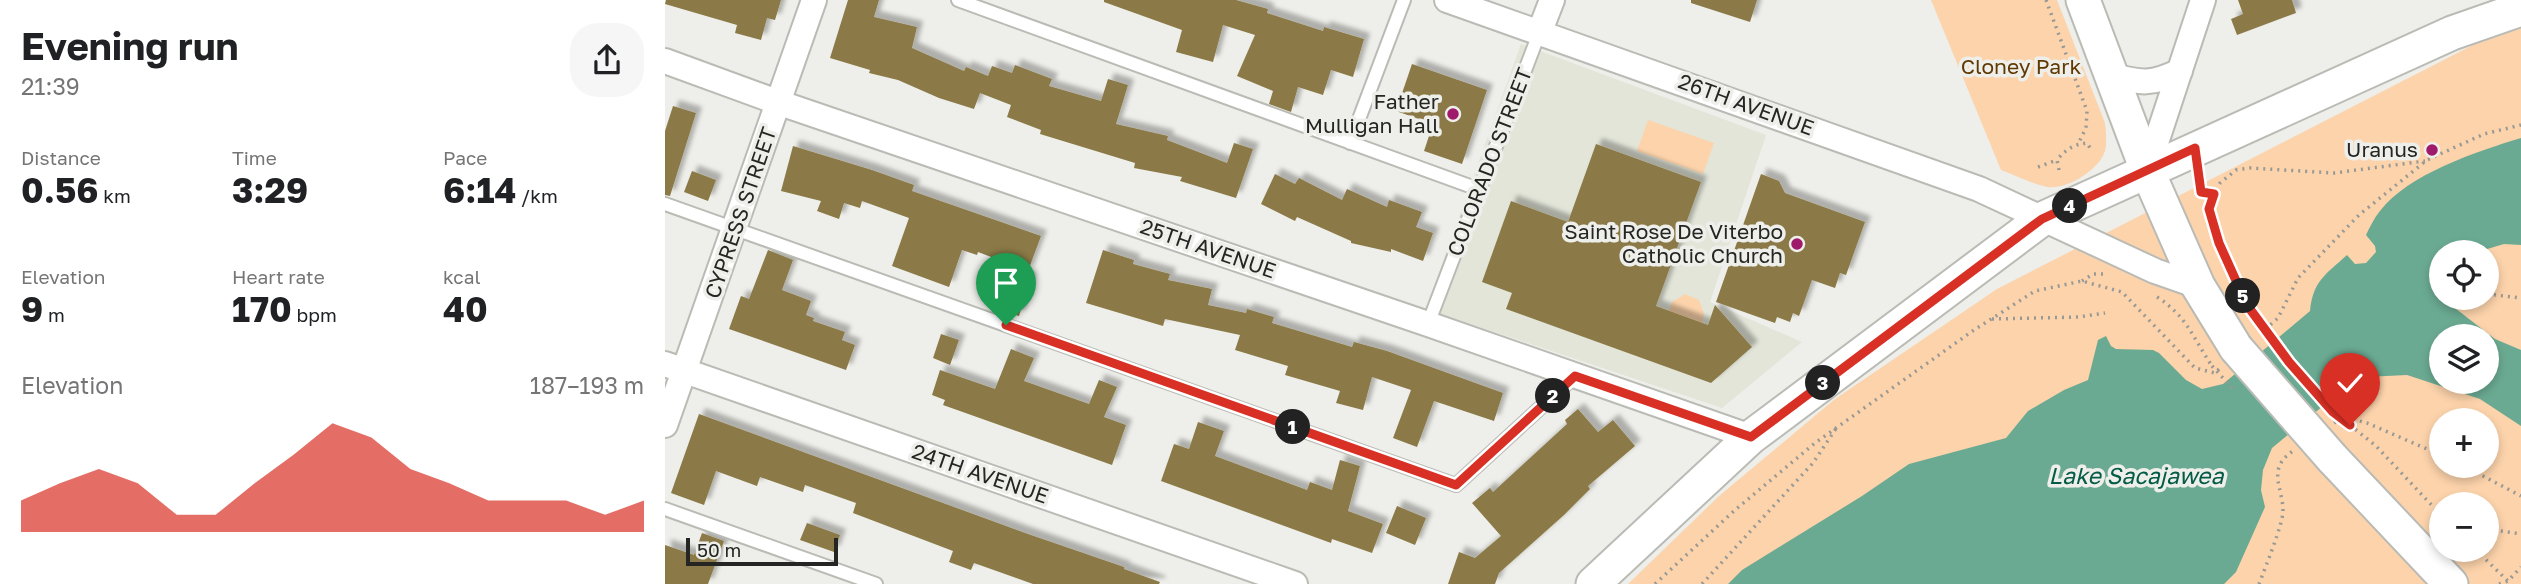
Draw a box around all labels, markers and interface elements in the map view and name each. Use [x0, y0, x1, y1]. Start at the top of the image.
text: Evening run [21, 23, 239, 68]
button: share [570, 23, 644, 97]
park label: Cloney Park [1961, 53, 2081, 79]
street label: COLORADO STREET [1441, 64, 1537, 260]
street label: 26TH AVENUE [1675, 68, 1818, 141]
text: 21:39 [21, 72, 80, 100]
place label: Father Mulligan Hall [1305, 88, 1439, 138]
marker: Father Mulligan Hall [1445, 106, 1461, 122]
street label: CYPRESS STREET [699, 124, 782, 302]
place label: Uranus [2346, 136, 2418, 162]
marker: Uranus [2424, 142, 2440, 158]
text: Distance [21, 146, 101, 169]
text: Time [232, 146, 277, 169]
text: Pace [443, 146, 487, 169]
text: 0.56 [21, 169, 99, 211]
text: 3:29 [232, 169, 308, 211]
text: 6:14 [443, 169, 516, 211]
text: km [99, 184, 131, 207]
text: /km [516, 184, 558, 207]
pin: 4 [2053, 188, 2087, 224]
text: 4 [2064, 194, 2075, 217]
street label: 25TH AVENUE [1137, 213, 1280, 283]
place label: Saint Rose De Viterbo Catholic Church [1564, 218, 1783, 268]
marker: Saint Rose De Viterbo Catholic Church [1789, 236, 1805, 252]
map controls [2429, 240, 2499, 562]
button: locate [2429, 240, 2499, 310]
pin [976, 253, 1036, 325]
icon: arrive [987, 264, 1025, 302]
text: Elevation [21, 265, 106, 288]
text: Heart rate [232, 265, 325, 288]
text: kcal [443, 265, 481, 288]
pin: 5 [2225, 278, 2261, 314]
text: 5 [2237, 284, 2248, 307]
text: 9 [21, 288, 43, 330]
text: 170 [232, 288, 292, 330]
text: 40 [443, 288, 488, 330]
text: m [43, 303, 65, 326]
text: bpm [292, 303, 337, 326]
button: layers [2429, 324, 2499, 394]
pin [2320, 353, 2380, 425]
icon: check [2331, 364, 2369, 402]
pin: 3 [1805, 366, 1841, 400]
text: Elevation [21, 371, 123, 399]
text: 187–193 m [530, 371, 644, 399]
text: 3 [1817, 371, 1828, 394]
pin: 2 [1535, 378, 1571, 414]
text: 2 [1547, 384, 1558, 407]
button: + [2429, 408, 2499, 478]
pin: 1 [1275, 410, 1311, 444]
text: 1 [1288, 415, 1297, 438]
street label: 24TH AVENUE [909, 438, 1052, 509]
water label: Lake Sacajawea [2049, 461, 2224, 489]
button: − [2429, 492, 2499, 562]
scale bar [686, 535, 838, 567]
text: 50 m [697, 538, 741, 561]

